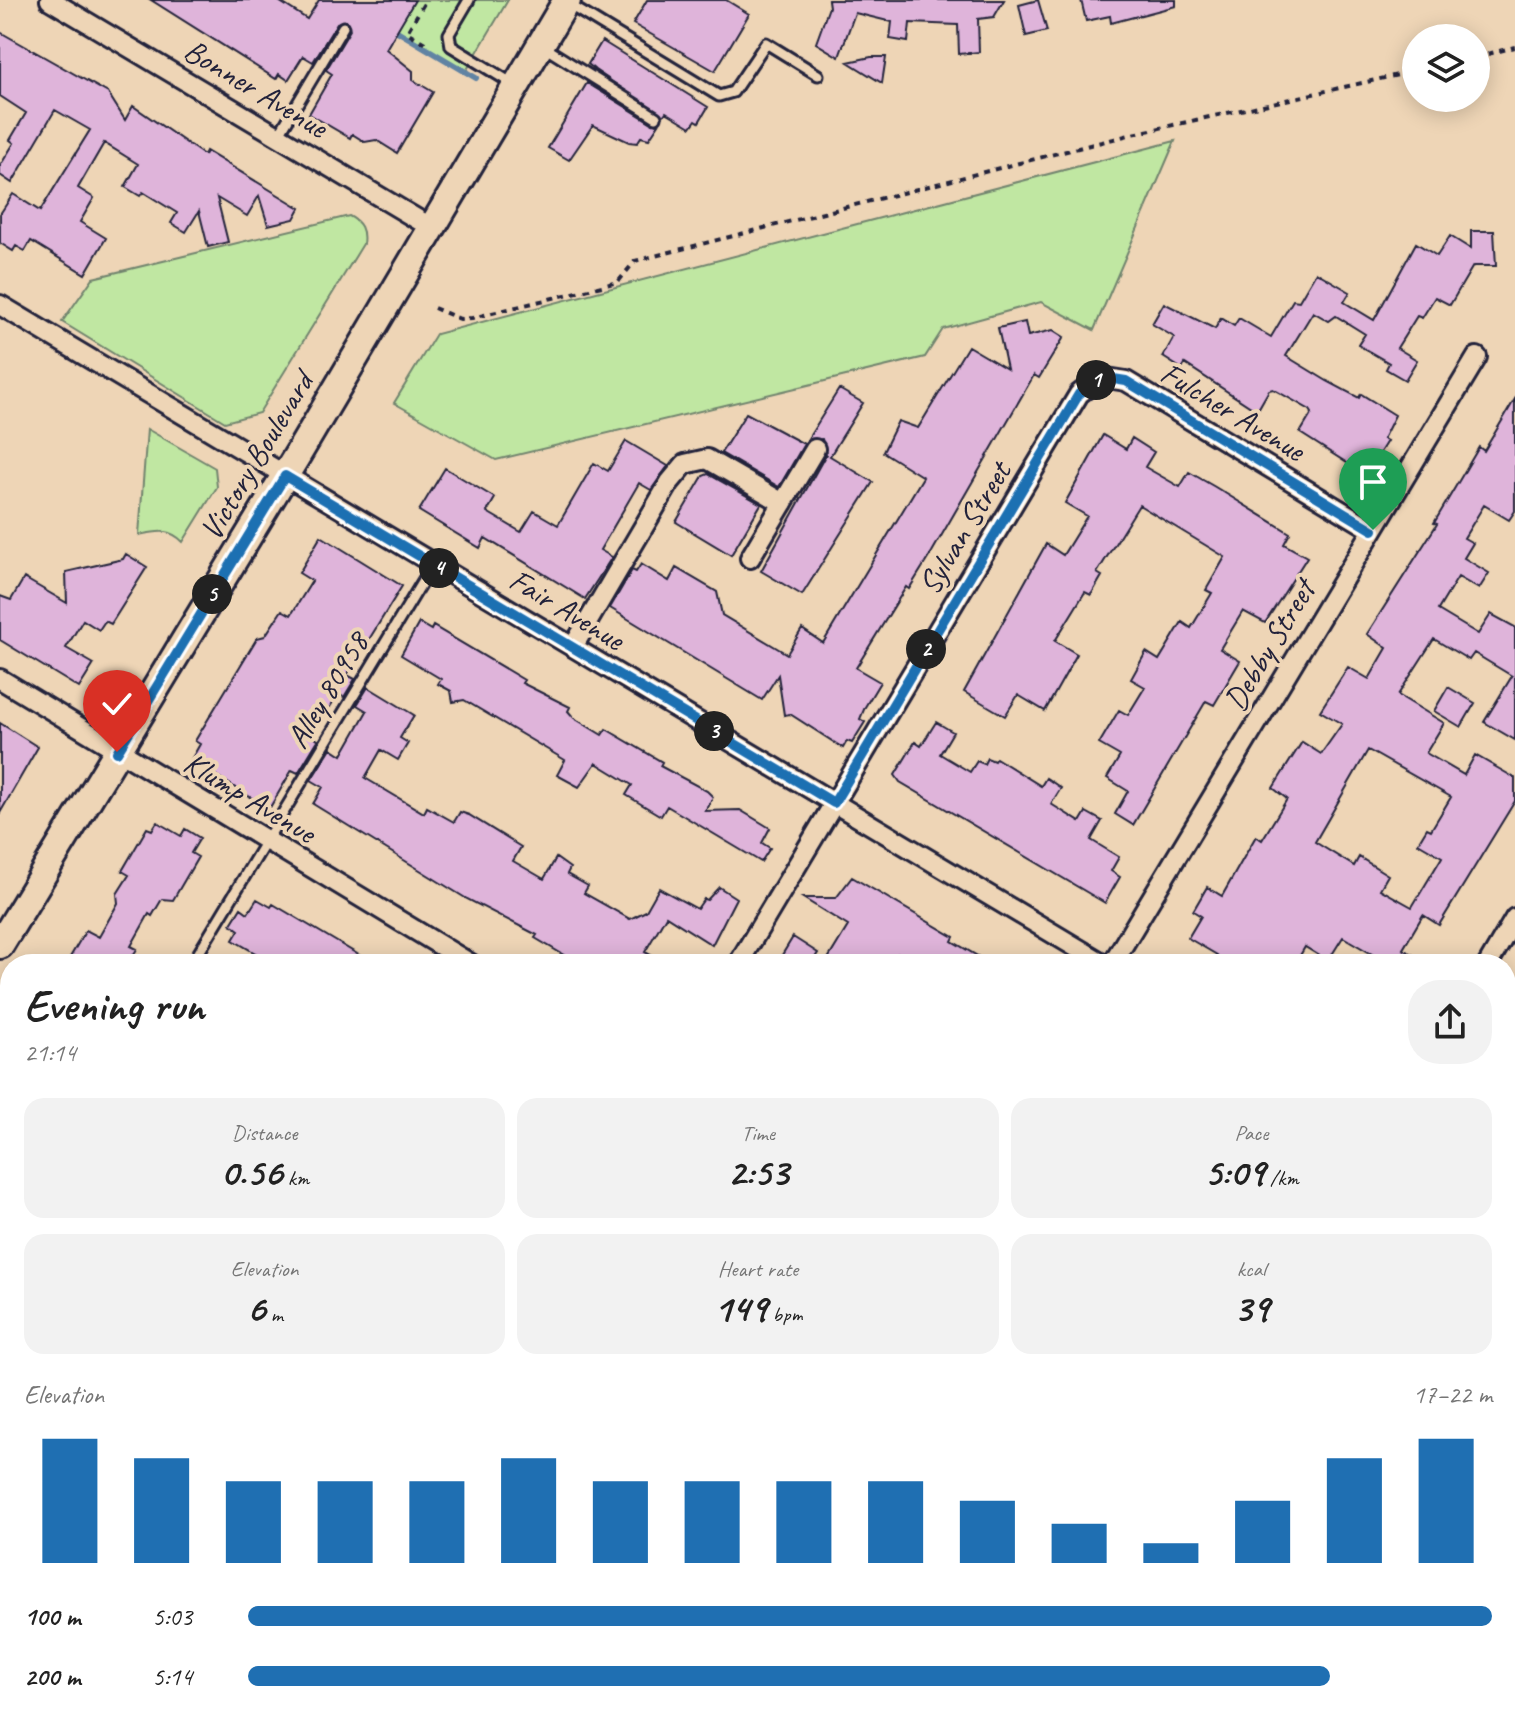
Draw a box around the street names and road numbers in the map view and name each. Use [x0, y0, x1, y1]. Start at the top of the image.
street label: Bonner Avenue [177, 30, 337, 149]
street label: Fulcher Avenue [1153, 352, 1314, 472]
street label: Victory Boulevard [190, 360, 325, 548]
street label: Sylvan Street [909, 452, 1022, 602]
street label: Fair Avenue [502, 559, 634, 661]
street label: Debby Street [1215, 569, 1327, 718]
street label: Alley 80958 [277, 623, 379, 756]
street label: Klump Avenue [176, 742, 325, 854]

